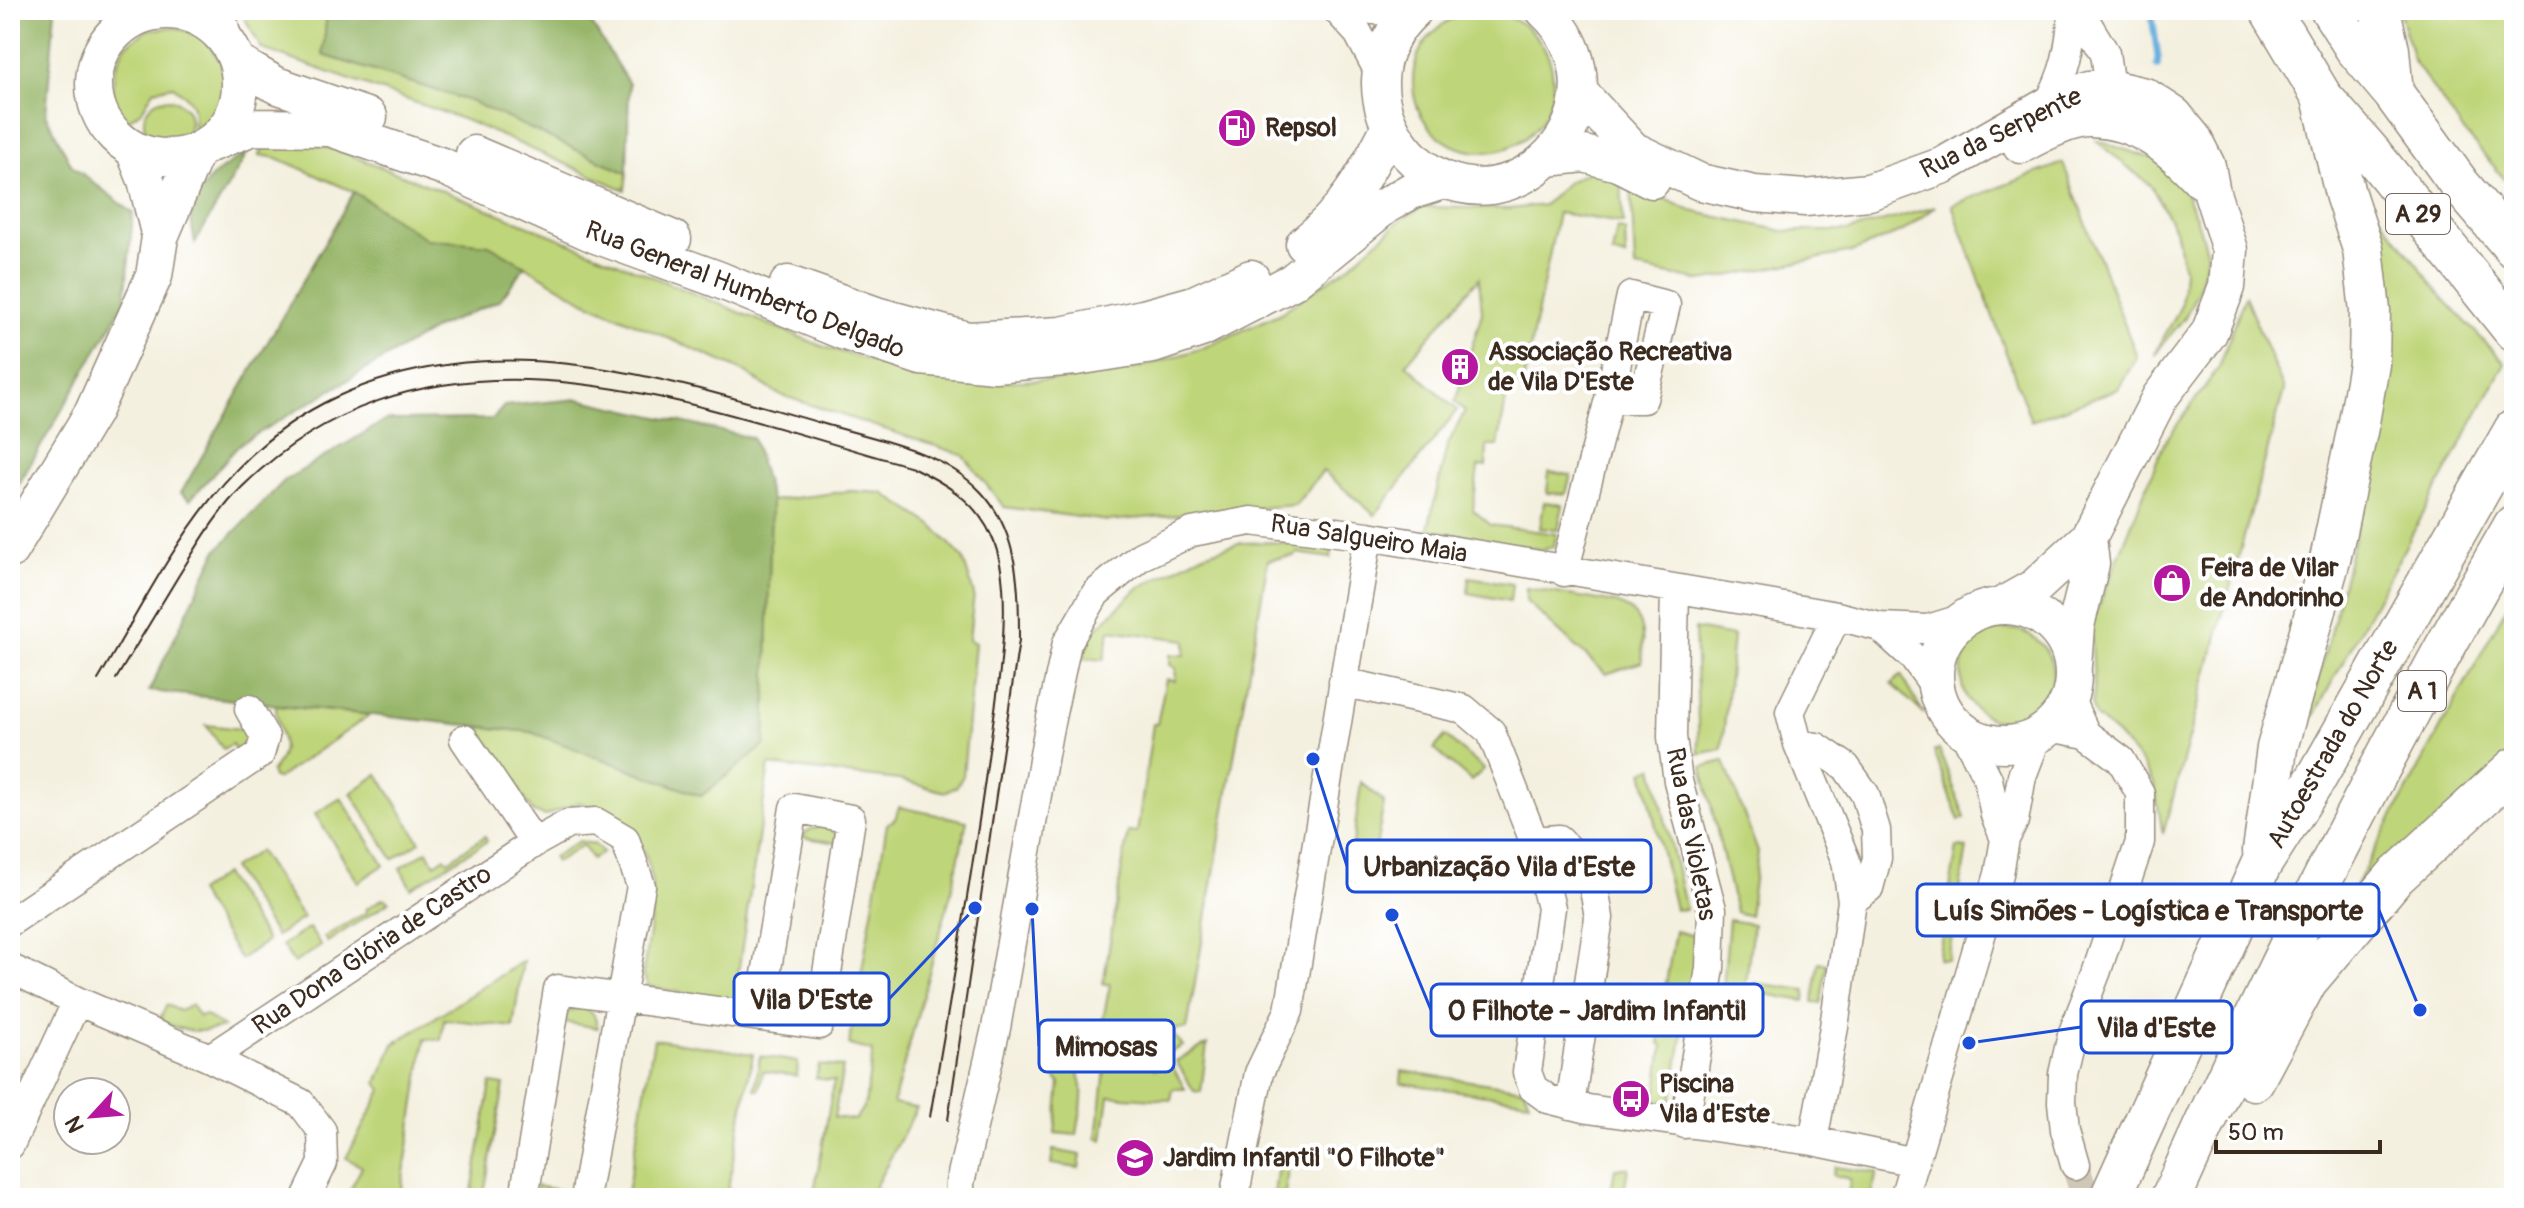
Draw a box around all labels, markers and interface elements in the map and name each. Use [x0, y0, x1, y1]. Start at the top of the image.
street label: Rua da Serpente [1915, 80, 2087, 186]
fuel station icon: Repsol [1216, 107, 1258, 149]
place label: Repsol [1265, 112, 1337, 144]
road number: A 29 [2386, 194, 2450, 234]
street label: Rua General Humberto Delgado [581, 214, 909, 366]
place label: Associação Recreativa de Vila D'Este [1488, 336, 1732, 398]
building icon: Associação Recreativa de Vila D'Este [1439, 346, 1481, 388]
street label: Rua Salgueiro Maia [1268, 508, 1470, 570]
place label: Feira de Vilar de Andorinho [2200, 552, 2344, 614]
shop icon: Feira de Vilar de Andorinho [2151, 562, 2193, 604]
street label: Autoestrada do Norte [2260, 634, 2406, 854]
road number: A 1 [2398, 671, 2446, 711]
street label: Rua das Violetas [1659, 745, 1724, 923]
callout: Urbanização Vila d'Este [1347, 840, 1651, 892]
text: Urbanização Vila d'Este [1363, 850, 1636, 885]
street label: Rua Dona Glória de Castro [246, 858, 498, 1042]
callout: Luís Simões - Logística e Transporte [1917, 884, 2379, 936]
text: Luís Simões - Logística e Transporte [1933, 894, 2364, 929]
callout: Vila D'Este [734, 973, 889, 1025]
text: Vila D'Este [750, 983, 874, 1018]
callout: O Filhote - Jardim Infantil [1431, 984, 1763, 1036]
text: O Filhote - Jardim Infantil [1447, 994, 1747, 1029]
callout: Vila d'Este [2081, 1001, 2232, 1053]
text: Vila d'Este [2097, 1011, 2217, 1046]
callout: Mimosas [1039, 1020, 1174, 1072]
text: Mimosas [1055, 1030, 1158, 1065]
place label: Piscina Vila d'Este [1659, 1068, 1771, 1130]
north arrow [52, 1076, 132, 1156]
bus stop icon: Piscina Vila d'Este [1610, 1078, 1652, 1120]
scale bar [2216, 1104, 2380, 1154]
text: N [59, 1111, 91, 1137]
text: 50 m [2228, 1118, 2284, 1147]
school or university icon: Jardim Infantil "O Filhote" [1114, 1137, 1156, 1179]
place label: Jardim Infantil "O Filhote" [1163, 1142, 1445, 1174]

